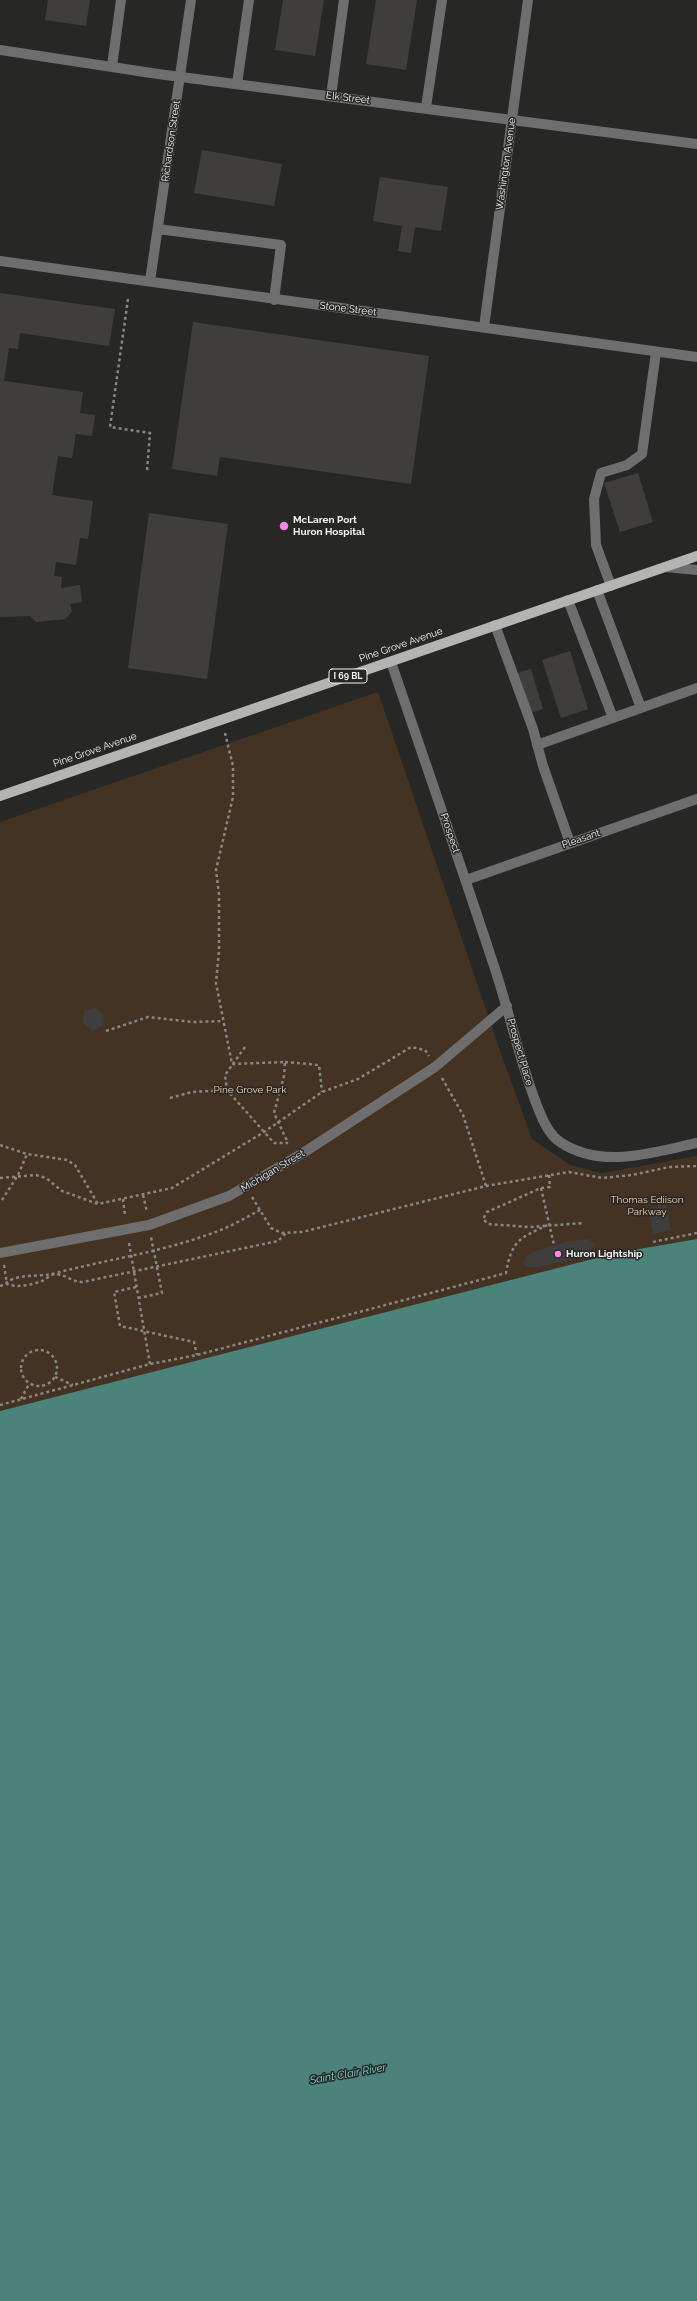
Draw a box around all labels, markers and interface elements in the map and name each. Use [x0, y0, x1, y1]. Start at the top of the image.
street label: Elk Street [325, 89, 371, 107]
street label: Richardson Street [159, 100, 183, 182]
street label: Washington Avenue [494, 117, 518, 211]
street label: Stone Street [319, 300, 377, 318]
place label: McLaren Port Huron Hospital [293, 514, 365, 538]
marker: McLaren Port Huron Hospital [278, 520, 290, 532]
street label: Pine Grove Avenue [358, 625, 444, 665]
road number: I 69 BL [329, 669, 367, 683]
street label: Pine Grove Avenue [52, 730, 138, 770]
street label: Prospect [438, 812, 462, 854]
street label: Pleasant [560, 827, 602, 851]
street label: Prospect Place [505, 1017, 535, 1087]
park label: Pine Grove Park [214, 1084, 286, 1096]
street label: Michigan Street [239, 1147, 307, 1195]
park label: Thomas Ediison Parkway [610, 1194, 684, 1218]
place label: Huron Lightship [566, 1248, 642, 1260]
marker: Huron Lightship [553, 1249, 563, 1259]
water label: Saint Clair River [309, 2061, 387, 2087]

